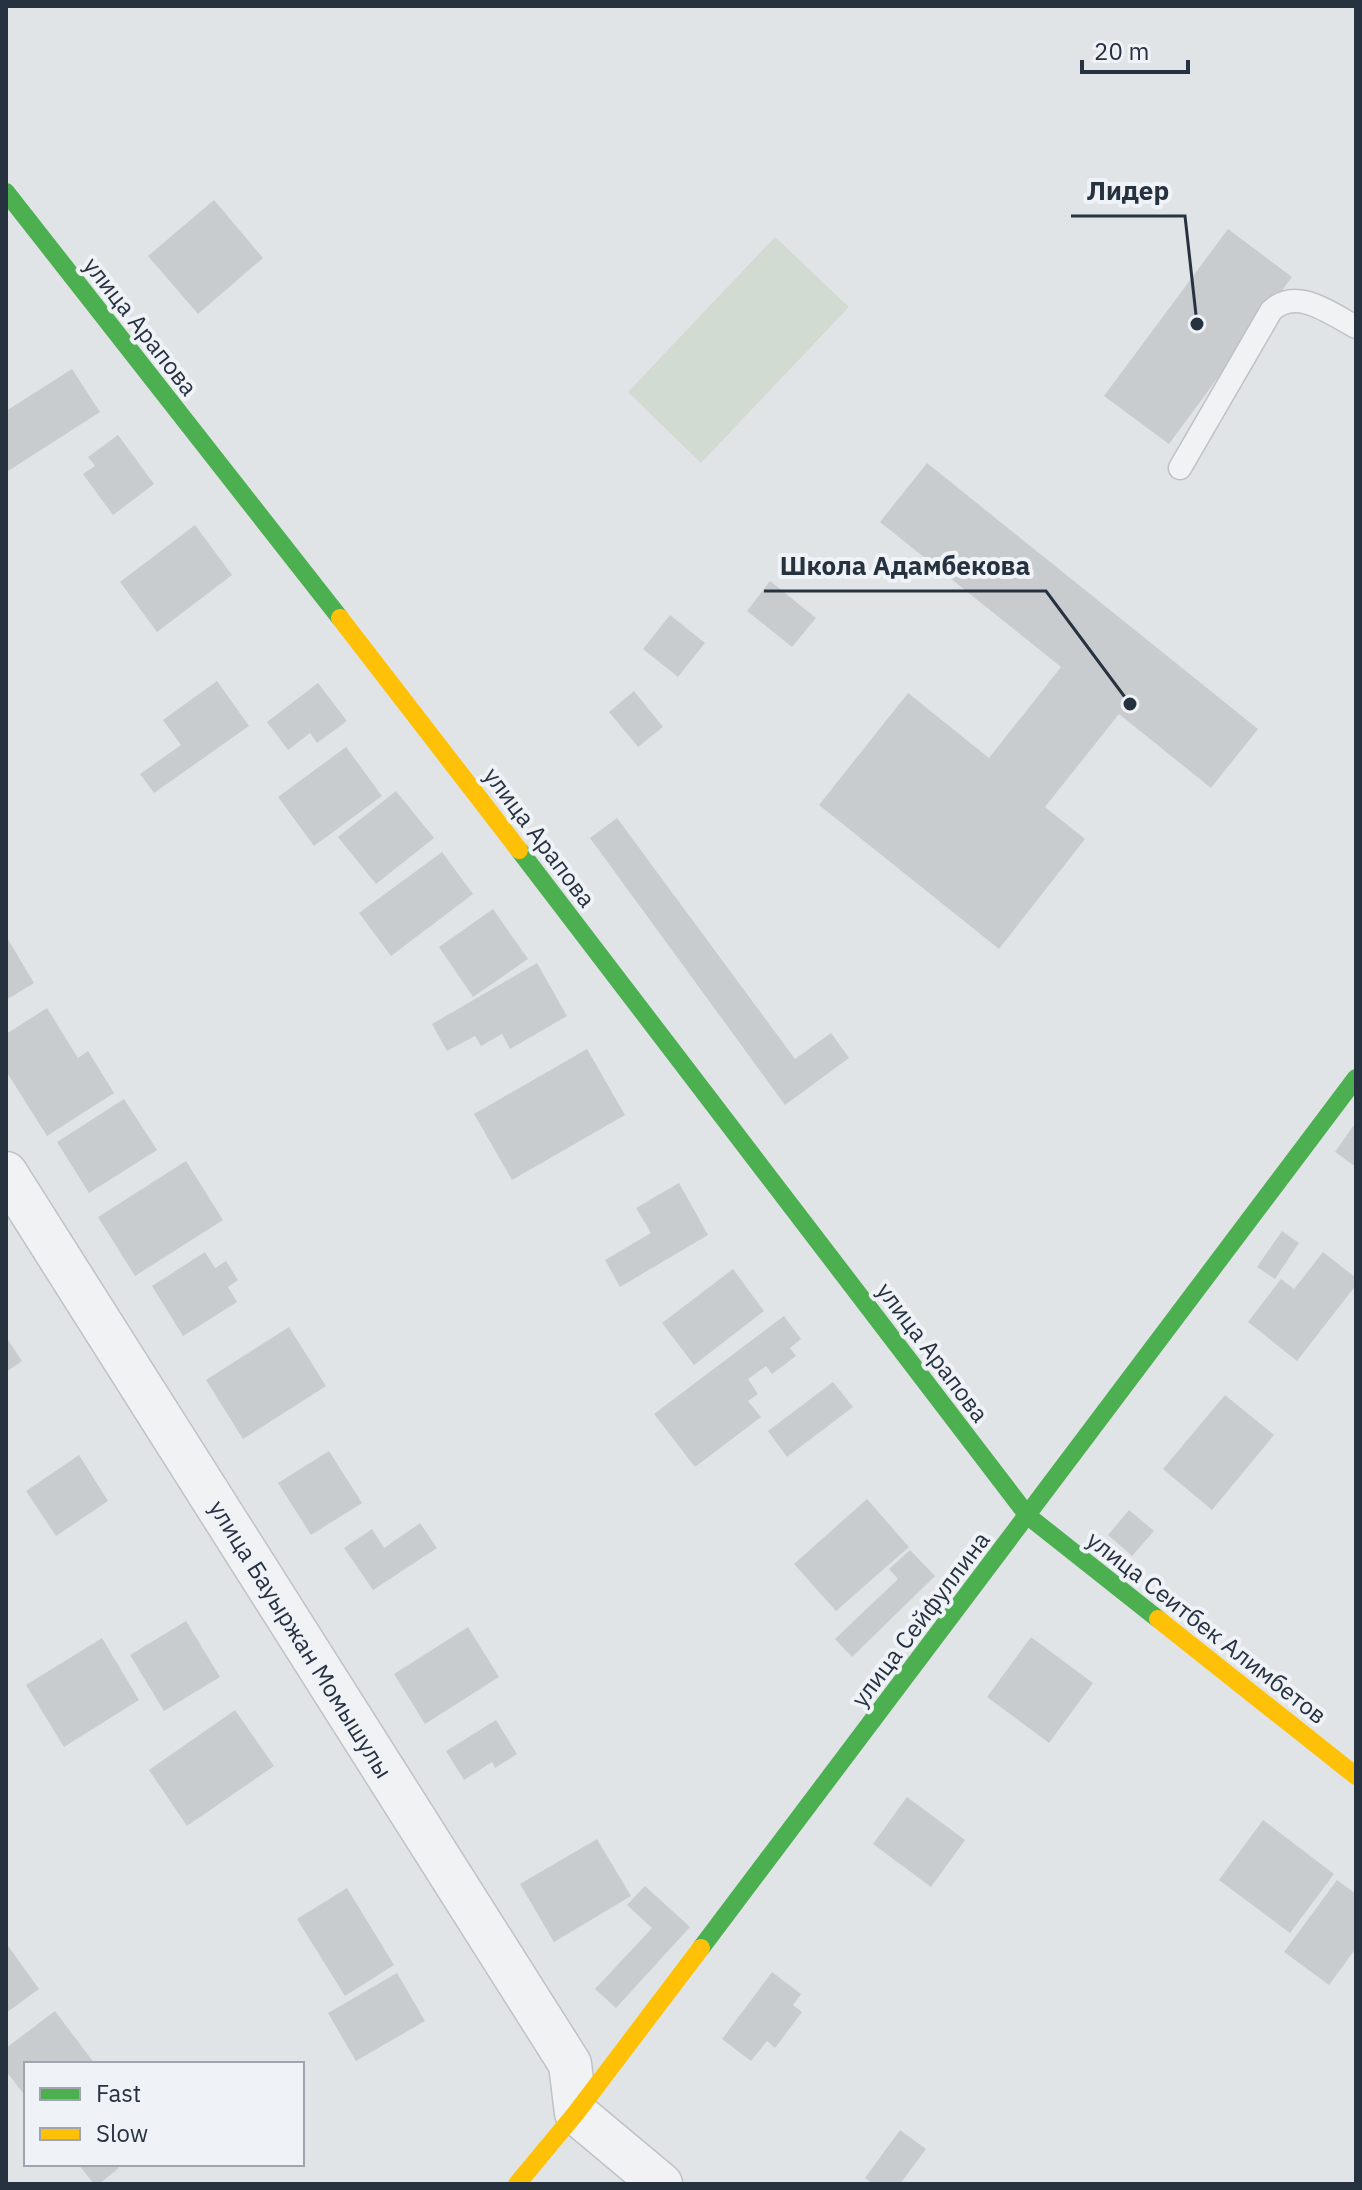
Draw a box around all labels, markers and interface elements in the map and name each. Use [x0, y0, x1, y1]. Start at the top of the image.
scale bar [1082, 24, 1188, 74]
text: 20 m [1094, 35, 1149, 67]
callout: Лидер [1071, 166, 1185, 216]
text: Лидер [1087, 173, 1169, 207]
street label: улица Арапова [77, 250, 205, 402]
callout: Школа Адамбекова [764, 541, 1046, 591]
text: Школа Адамбекова [780, 548, 1031, 582]
street label: улица Арапова [477, 760, 603, 914]
street label: улица Арапова [870, 1275, 996, 1429]
street label: улица Бауыржан Момышулы [202, 1494, 400, 1784]
street label: улица Сеитбек Алимбетов [1081, 1523, 1333, 1731]
street label: улица Сейфуллина [843, 1525, 997, 1713]
legend [24, 2062, 304, 2166]
text: Fast [96, 2077, 141, 2109]
text: Slow [96, 2117, 148, 2149]

